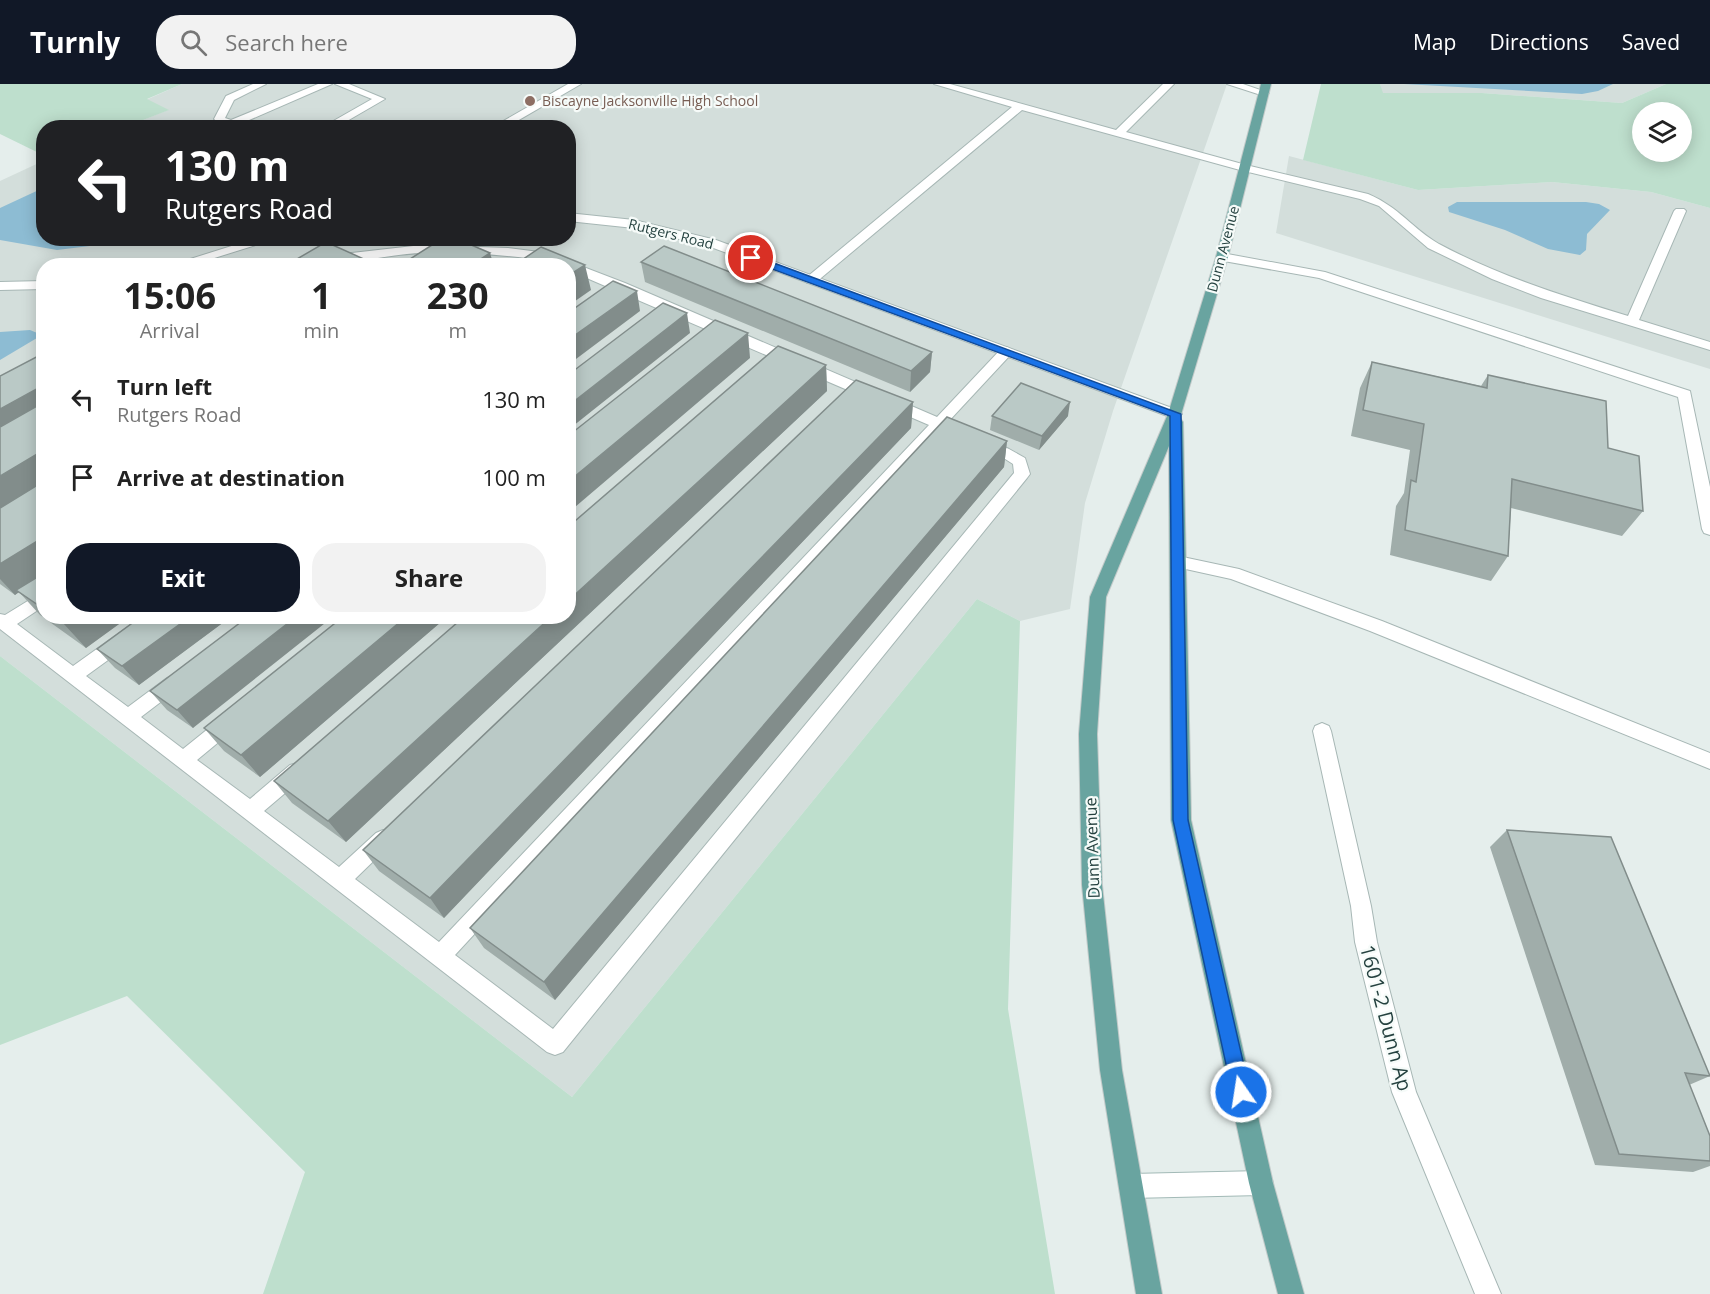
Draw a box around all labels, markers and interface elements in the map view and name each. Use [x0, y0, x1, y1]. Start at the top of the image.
search box [156, 15, 576, 69]
text: Turnly [30, 23, 120, 61]
icon: search [177, 26, 210, 59]
text: Search here [225, 27, 348, 57]
text: Map [1413, 28, 1456, 56]
text: Directions [1489, 28, 1589, 56]
text: Saved [1622, 28, 1680, 56]
place label: Biscayne Jacksonville High School [542, 91, 758, 110]
marker: Biscayne Jacksonville High School [523, 94, 537, 108]
map controls [1632, 102, 1692, 162]
button: layers [1632, 102, 1692, 162]
text: 130 m [165, 136, 289, 193]
icon: left [66, 144, 144, 222]
text: Rutgers Road [165, 190, 333, 227]
street label: Dunn Avenue [1202, 204, 1243, 294]
street label: Rutgers Road [627, 214, 716, 253]
pin [725, 232, 776, 283]
icon: arrive [734, 241, 767, 274]
text: 15:06 [123, 271, 216, 320]
text: 1 [311, 271, 332, 320]
text: 230 [427, 271, 489, 320]
text: Arrival [140, 317, 200, 344]
text: min [303, 317, 339, 344]
text: m [448, 317, 467, 344]
text: Turn left [117, 371, 212, 401]
icon: left [66, 383, 99, 416]
text: 130 m [482, 384, 546, 414]
text: Rutgers Road [117, 401, 241, 428]
icon: arrive [66, 461, 99, 494]
text: Arrive at destination [117, 462, 345, 492]
text: 100 m [482, 462, 546, 492]
button: Exit [66, 543, 300, 612]
button: Share [312, 543, 546, 612]
street label: Dunn Avenue [1079, 797, 1105, 899]
street label: 1601-2 Dunn Ap [1354, 942, 1419, 1094]
position arrow [1209, 1060, 1273, 1124]

